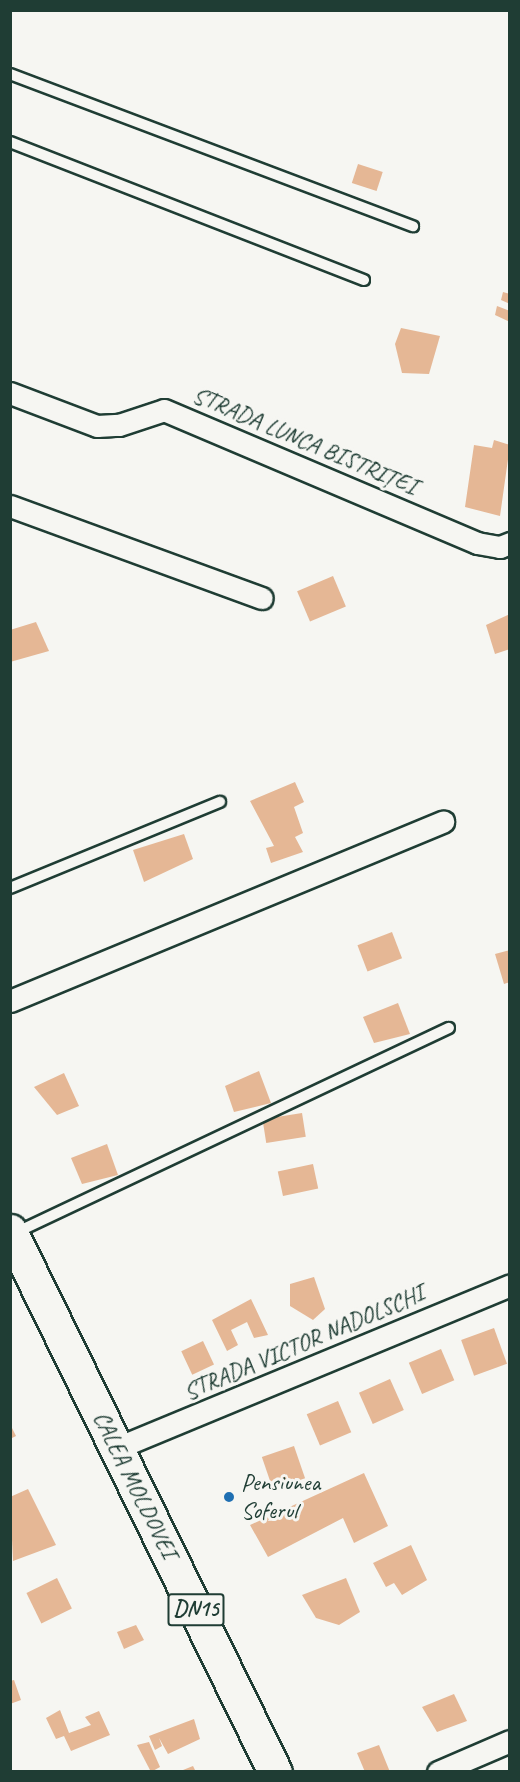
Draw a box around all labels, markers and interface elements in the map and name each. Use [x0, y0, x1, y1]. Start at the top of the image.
street label: STRADA LUNCA BISTRIȚEI [188, 380, 422, 502]
street label: STRADA VICTOR NADOLSCHI [178, 1279, 430, 1407]
street label: CALEA MOLDOVEI [87, 1406, 183, 1564]
place label: Pensiunea Soferul [241, 1469, 320, 1525]
marker: Pensiunea Soferul [222, 1490, 236, 1504]
road number: DN15 [166, 1591, 226, 1629]

